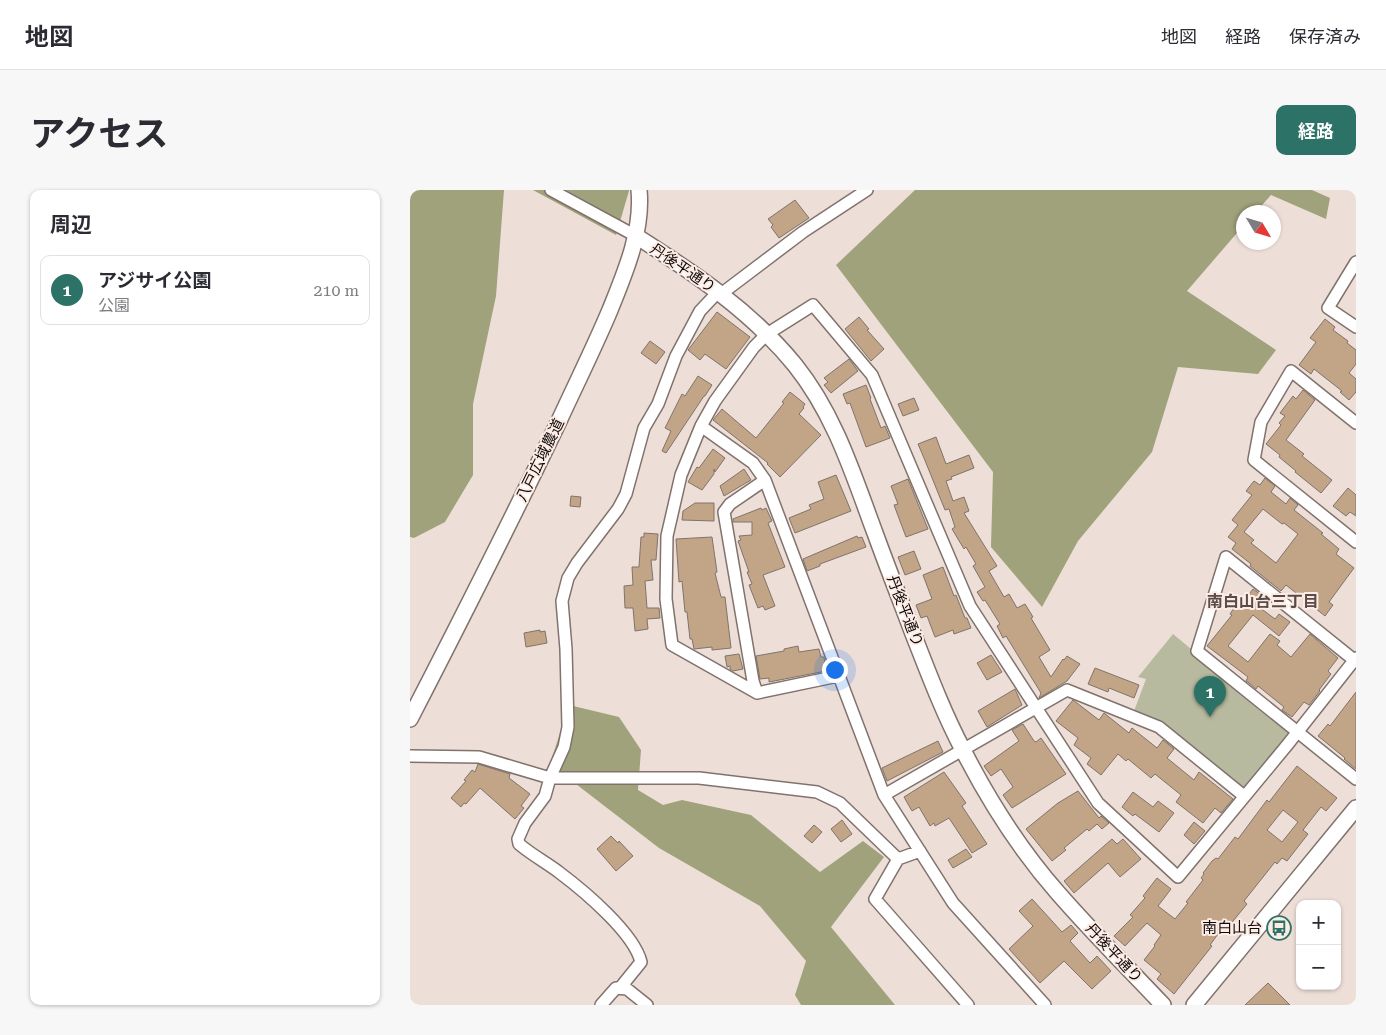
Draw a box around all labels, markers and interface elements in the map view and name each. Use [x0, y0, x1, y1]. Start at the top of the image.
text: 地図 [25, 23, 73, 51]
text: 地図 [1161, 26, 1197, 47]
text: 経路 [1225, 26, 1261, 47]
text: 保存済み [1289, 26, 1361, 47]
button: 経路 [1276, 105, 1356, 155]
text: アクセス [30, 114, 168, 155]
north arrow [1236, 205, 1281, 250]
text: 周辺 [50, 213, 92, 237]
street label: 丹後平通り [647, 240, 719, 296]
text: アジサイ公園 [98, 269, 211, 292]
text: 1 [63, 281, 71, 300]
text: 210 m [313, 281, 359, 300]
text: 公園 [98, 296, 130, 315]
street label: 八戸広域農道 [512, 416, 568, 504]
street label: 丹後平通り [883, 573, 927, 649]
district label: 南白山台三丁目 [1207, 592, 1319, 611]
your location [822, 657, 848, 683]
pin: 1 [1194, 676, 1226, 717]
map controls [1296, 900, 1341, 990]
button: + [1296, 900, 1341, 945]
bus stop icon: 南白山台 [1266, 915, 1292, 941]
street label: 丹後平通り [1082, 919, 1146, 987]
place label: 南白山台 [1202, 919, 1262, 937]
button: − [1296, 945, 1341, 990]

